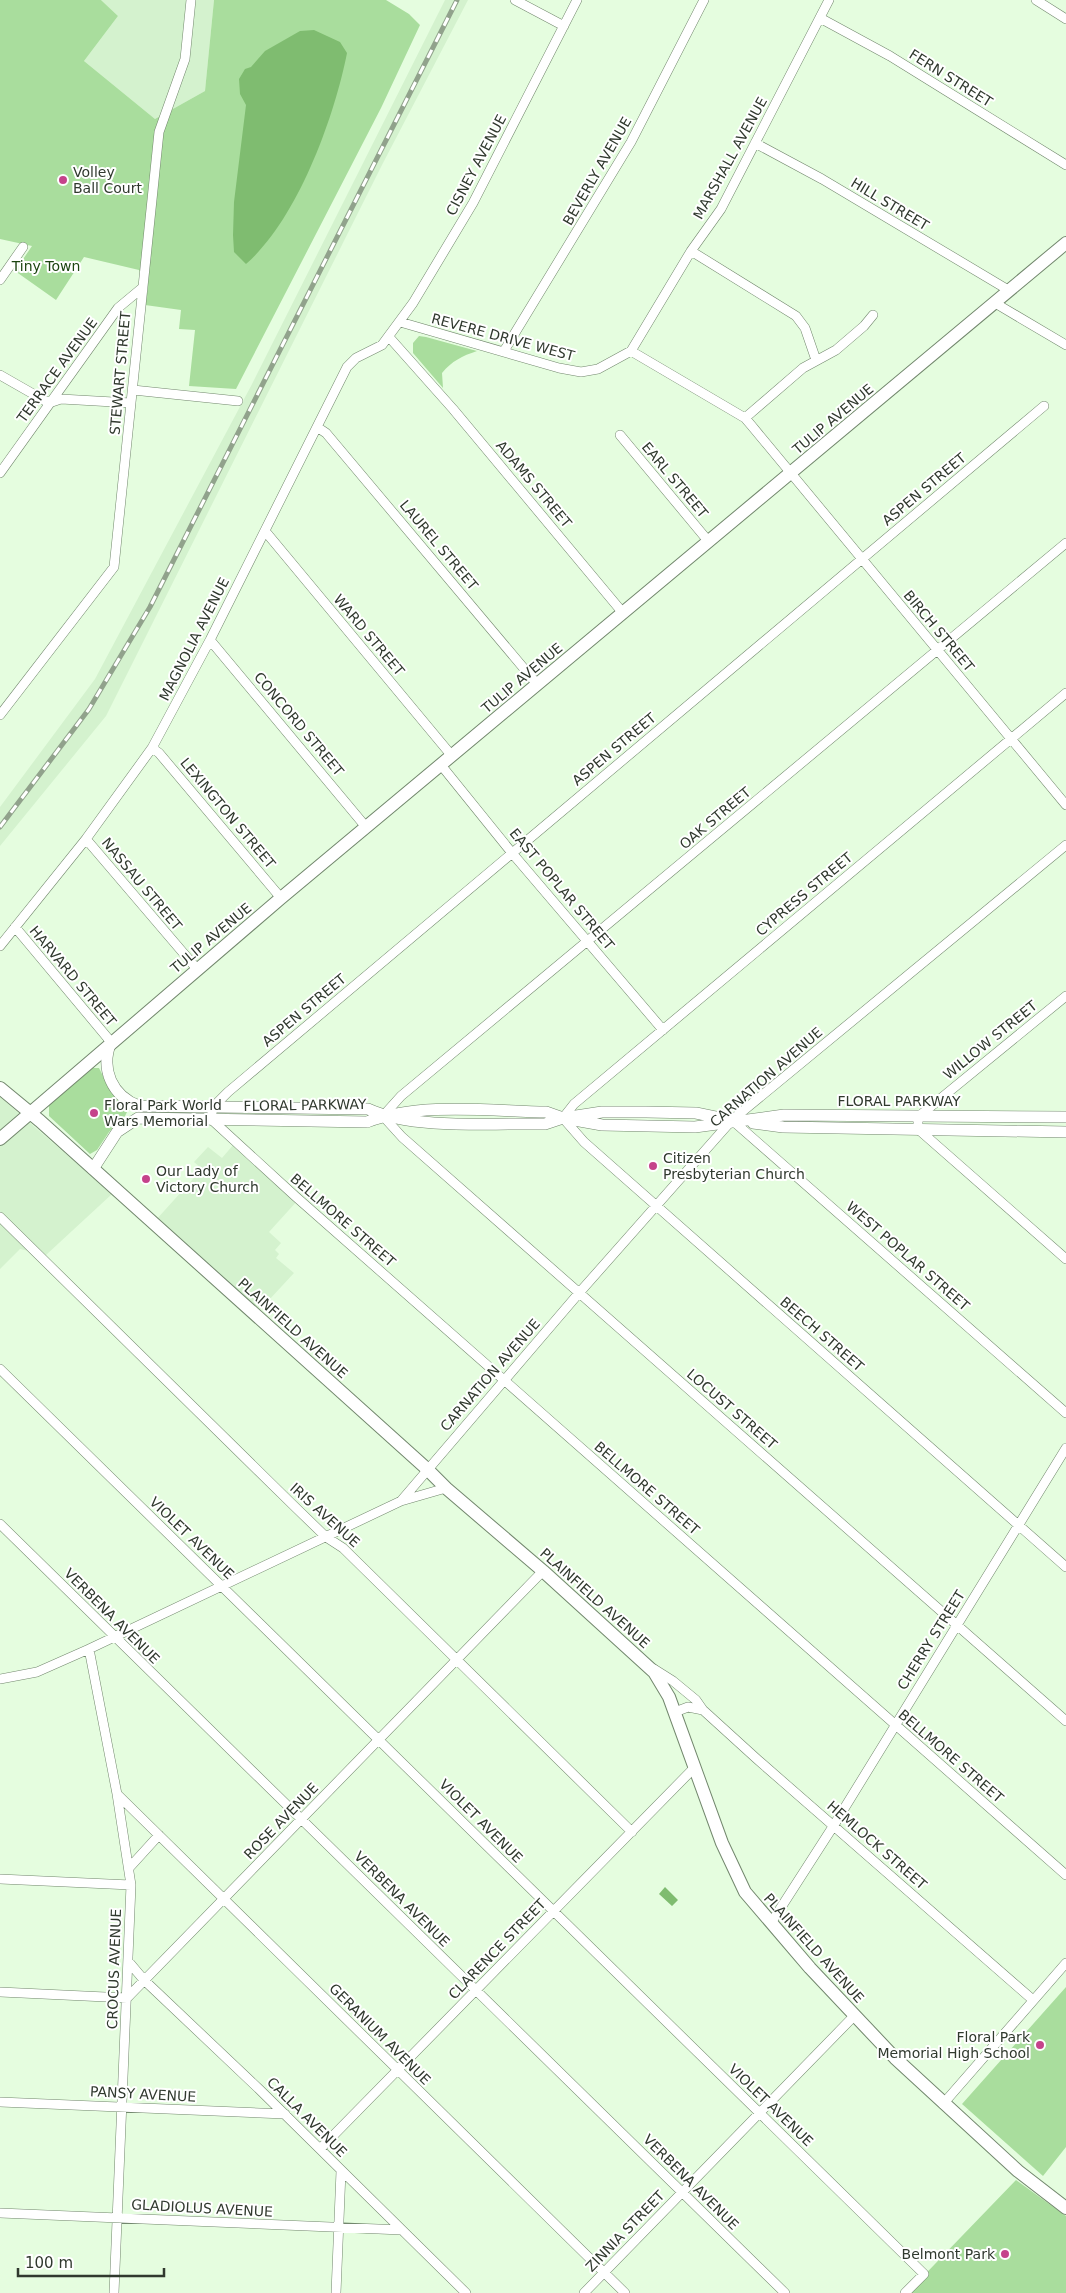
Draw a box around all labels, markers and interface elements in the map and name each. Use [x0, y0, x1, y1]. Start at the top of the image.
street label: FERN STREET [906, 46, 996, 110]
street label: MARSHALL AVENUE [690, 94, 770, 222]
street label: CISNEY AVENUE [443, 112, 509, 218]
street label: BEVERLY AVENUE [560, 114, 634, 228]
place label: Volley Ball Court [73, 164, 142, 196]
marker: Volley Ball Court [57, 174, 69, 186]
street label: HILL STREET [848, 174, 932, 234]
park label: Tiny Town [11, 258, 80, 274]
street label: STEWART STREET [107, 310, 133, 435]
street label: REVERE DRIVE WEST [430, 310, 577, 364]
street label: TERRACE AVENUE [13, 315, 100, 426]
street label: TULIP AVENUE [789, 381, 877, 458]
street label: ADAMS STREET [493, 437, 575, 531]
street label: EARL STREET [639, 439, 712, 521]
street label: ASPEN STREET [879, 449, 969, 529]
street label: LAUREL STREET [397, 497, 481, 593]
street label: MAGNOLIA AVENUE [156, 575, 232, 703]
street label: BIRCH STREET [900, 587, 978, 675]
street label: WARD STREET [330, 591, 408, 679]
street label: TULIP AVENUE [478, 640, 566, 717]
street label: CONCORD STREET [251, 669, 347, 779]
street label: ASPEN STREET [569, 709, 659, 789]
street label: LEXINGTON STREET [177, 755, 279, 872]
street label: OAK STREET [676, 783, 754, 852]
street label: EAST POPLAR STREET [507, 825, 618, 953]
street label: NASSAU STREET [99, 835, 186, 934]
street label: CYPRESS STREET [753, 849, 856, 939]
street label: TULIP AVENUE [167, 900, 255, 977]
street label: HARVARD STREET [26, 923, 120, 1030]
street label: ASPEN STREET [259, 970, 349, 1050]
street label: WILLOW STREET [940, 997, 1040, 1083]
street label: CARNATION AVENUE [707, 1024, 825, 1130]
street label: FLORAL PARKWAY [837, 1093, 961, 1109]
street label: FLORAL PARKWAY [243, 1096, 367, 1114]
place label: Floral Park World Wars Memorial [104, 1097, 222, 1129]
marker: Floral Park World Wars Memorial [88, 1107, 100, 1119]
place label: Citizen Presbyterian Church [663, 1150, 805, 1182]
marker: Citizen Presbyterian Church [647, 1160, 659, 1172]
place label: Our Lady of Victory Church [156, 1163, 259, 1195]
street label: BELLMORE STREET [287, 1170, 399, 1270]
marker: Our Lady of Victory Church [140, 1173, 152, 1185]
street label: WEST POPLAR STREET [843, 1198, 973, 1314]
street label: PLAINFIELD AVENUE [235, 1275, 351, 1381]
street label: BEECH STREET [777, 1293, 867, 1375]
street label: CARNATION AVENUE [437, 1316, 543, 1434]
street label: LOCUST STREET [684, 1366, 780, 1453]
street label: BELLMORE STREET [591, 1438, 703, 1538]
street label: IRIS AVENUE [287, 1480, 363, 1550]
street label: VIOLET AVENUE [147, 1494, 237, 1582]
street label: PLAINFIELD AVENUE [537, 1545, 653, 1651]
street label: VERBENA AVENUE [61, 1565, 163, 1667]
street label: CHERRY STREET [894, 1587, 968, 1693]
street label: BELLMORE STREET [895, 1706, 1007, 1806]
street label: VIOLET AVENUE [436, 1776, 526, 1866]
street label: ROSE AVENUE [241, 1780, 321, 1862]
street label: HEMLOCK STREET [824, 1797, 930, 1893]
street label: VERBENA AVENUE [351, 1848, 453, 1950]
street label: PLAINFIELD AVENUE [761, 1890, 867, 2006]
street label: CLARENCE STREET [445, 1895, 549, 2002]
street label: CROCUS AVENUE [104, 1908, 124, 2030]
street label: GERANIUM AVENUE [326, 1980, 434, 2088]
place label: Floral Park Memorial High School [877, 2029, 1031, 2061]
marker: Floral Park Memorial High School [1034, 2039, 1046, 2051]
street label: VIOLET AVENUE [726, 2061, 816, 2149]
street label: CALLA AVENUE [264, 2074, 350, 2160]
street label: PANSY AVENUE [90, 2083, 196, 2105]
street label: VERBENA AVENUE [640, 2131, 742, 2233]
street label: ZINNIA STREET [582, 2187, 668, 2275]
street label: GLADIOLUS AVENUE [131, 2196, 273, 2220]
scale bar [18, 2246, 164, 2278]
place label: Belmont Park [902, 2246, 996, 2262]
marker: Belmont Park [999, 2248, 1011, 2260]
text: 100 m [25, 2254, 73, 2272]

